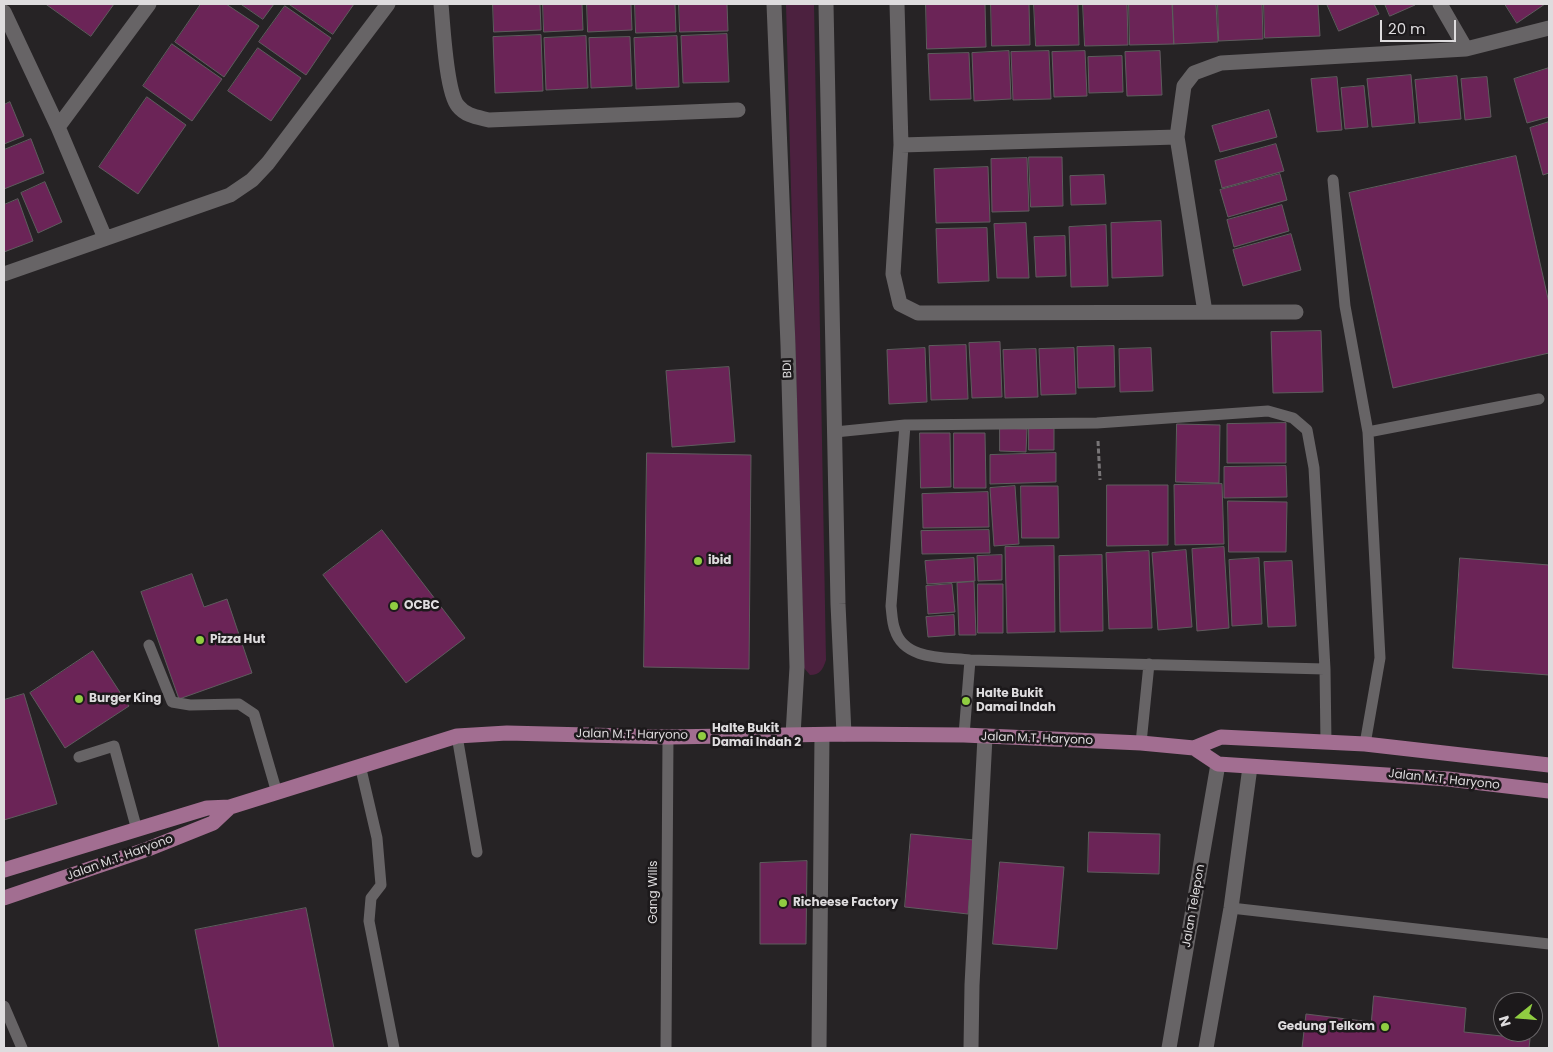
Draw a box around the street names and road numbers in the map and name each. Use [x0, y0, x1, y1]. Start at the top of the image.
street label: BDI [781, 359, 795, 379]
street label: Jalan M.T. Haryono [576, 727, 688, 743]
street label: Jalan M.T. Haryono [981, 730, 1093, 748]
street label: Jalan M.T. Haryono [1387, 767, 1501, 793]
street label: Jalan M.T. Haryono [65, 832, 175, 884]
street label: Gang Wilis [647, 860, 661, 924]
street label: Jalan Telepon [1180, 863, 1208, 949]

